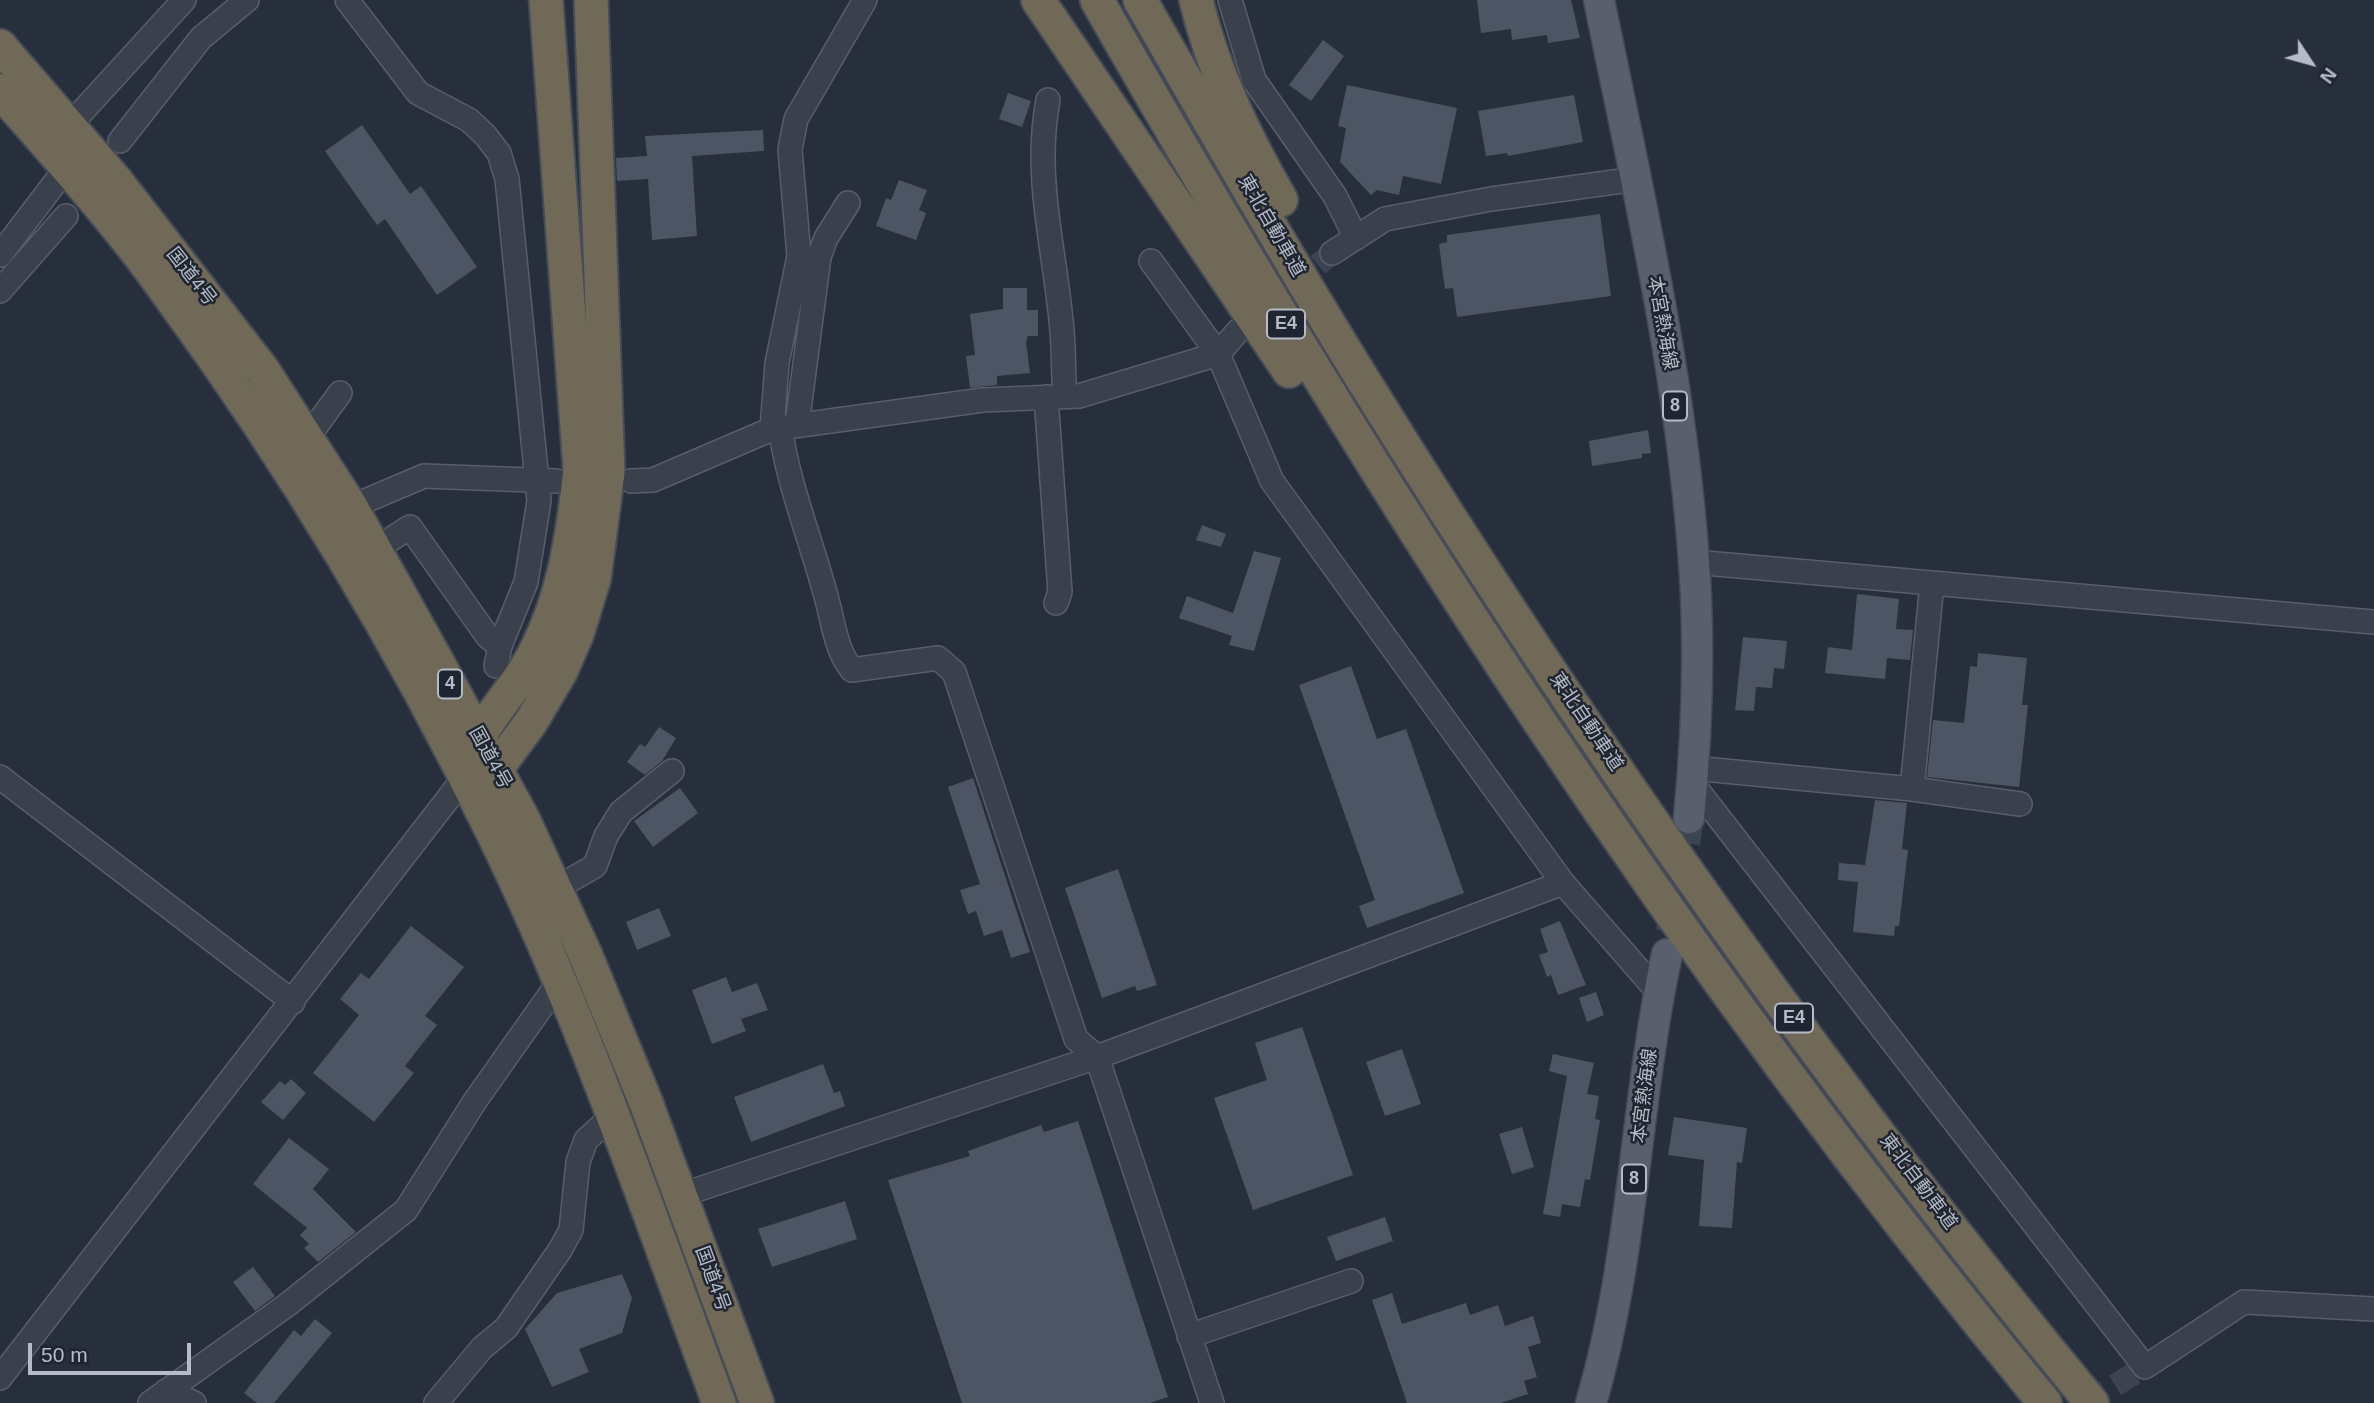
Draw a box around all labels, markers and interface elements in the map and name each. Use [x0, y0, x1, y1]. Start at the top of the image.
north arrow [2276, 28, 2346, 98]
text: N [2316, 64, 2341, 87]
street label: 東北自動車道 [1233, 171, 1309, 281]
street label: 国道4号 [161, 243, 221, 311]
street label: 本宮熱海線 [1643, 274, 1681, 372]
road number: E4 [1267, 310, 1305, 338]
road number: 8 [1663, 392, 1687, 420]
street label: 東北自動車道 [1545, 668, 1627, 776]
road number: 4 [438, 670, 462, 698]
street label: 国道4号 [464, 723, 516, 793]
road number: E4 [1775, 1003, 1813, 1032]
street label: 本宮熱海線 [1628, 1047, 1662, 1145]
street label: 東北自動車道 [1875, 1130, 1961, 1234]
road number: 8 [1622, 1164, 1646, 1194]
street label: 国道4号 [690, 1243, 734, 1315]
scale bar [32, 1330, 194, 1374]
text: 50 m [41, 1343, 88, 1366]

